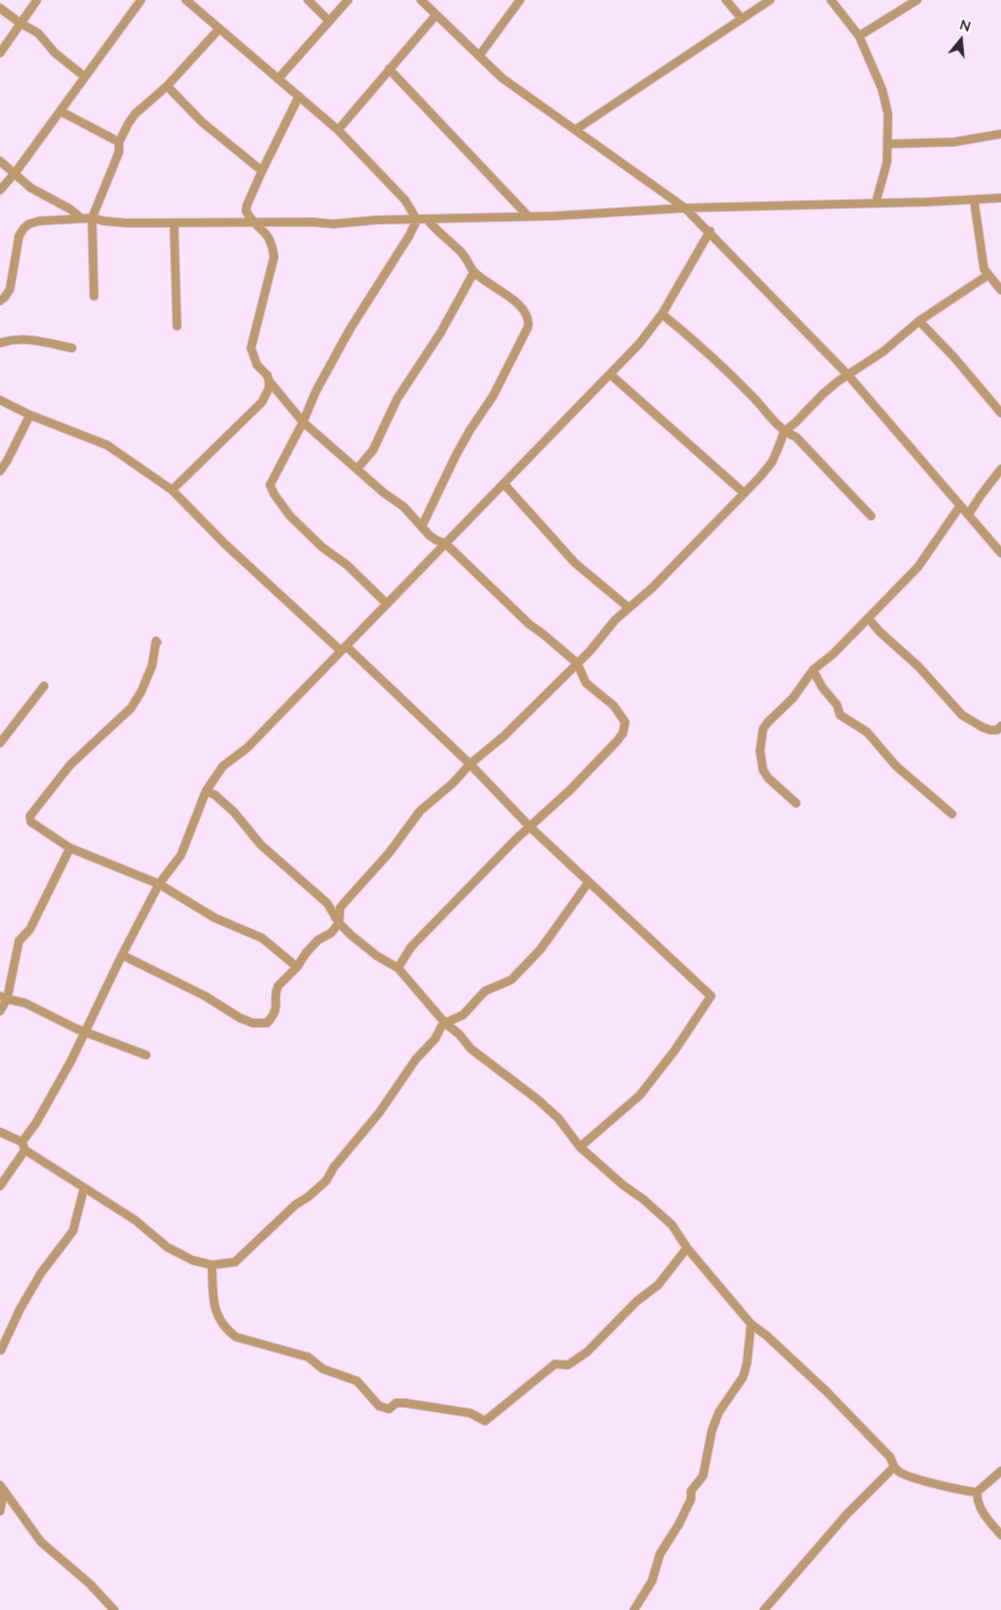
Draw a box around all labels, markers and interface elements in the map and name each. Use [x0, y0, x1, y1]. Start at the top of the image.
north arrow [936, 15, 986, 65]
text: N [958, 15, 973, 35]

